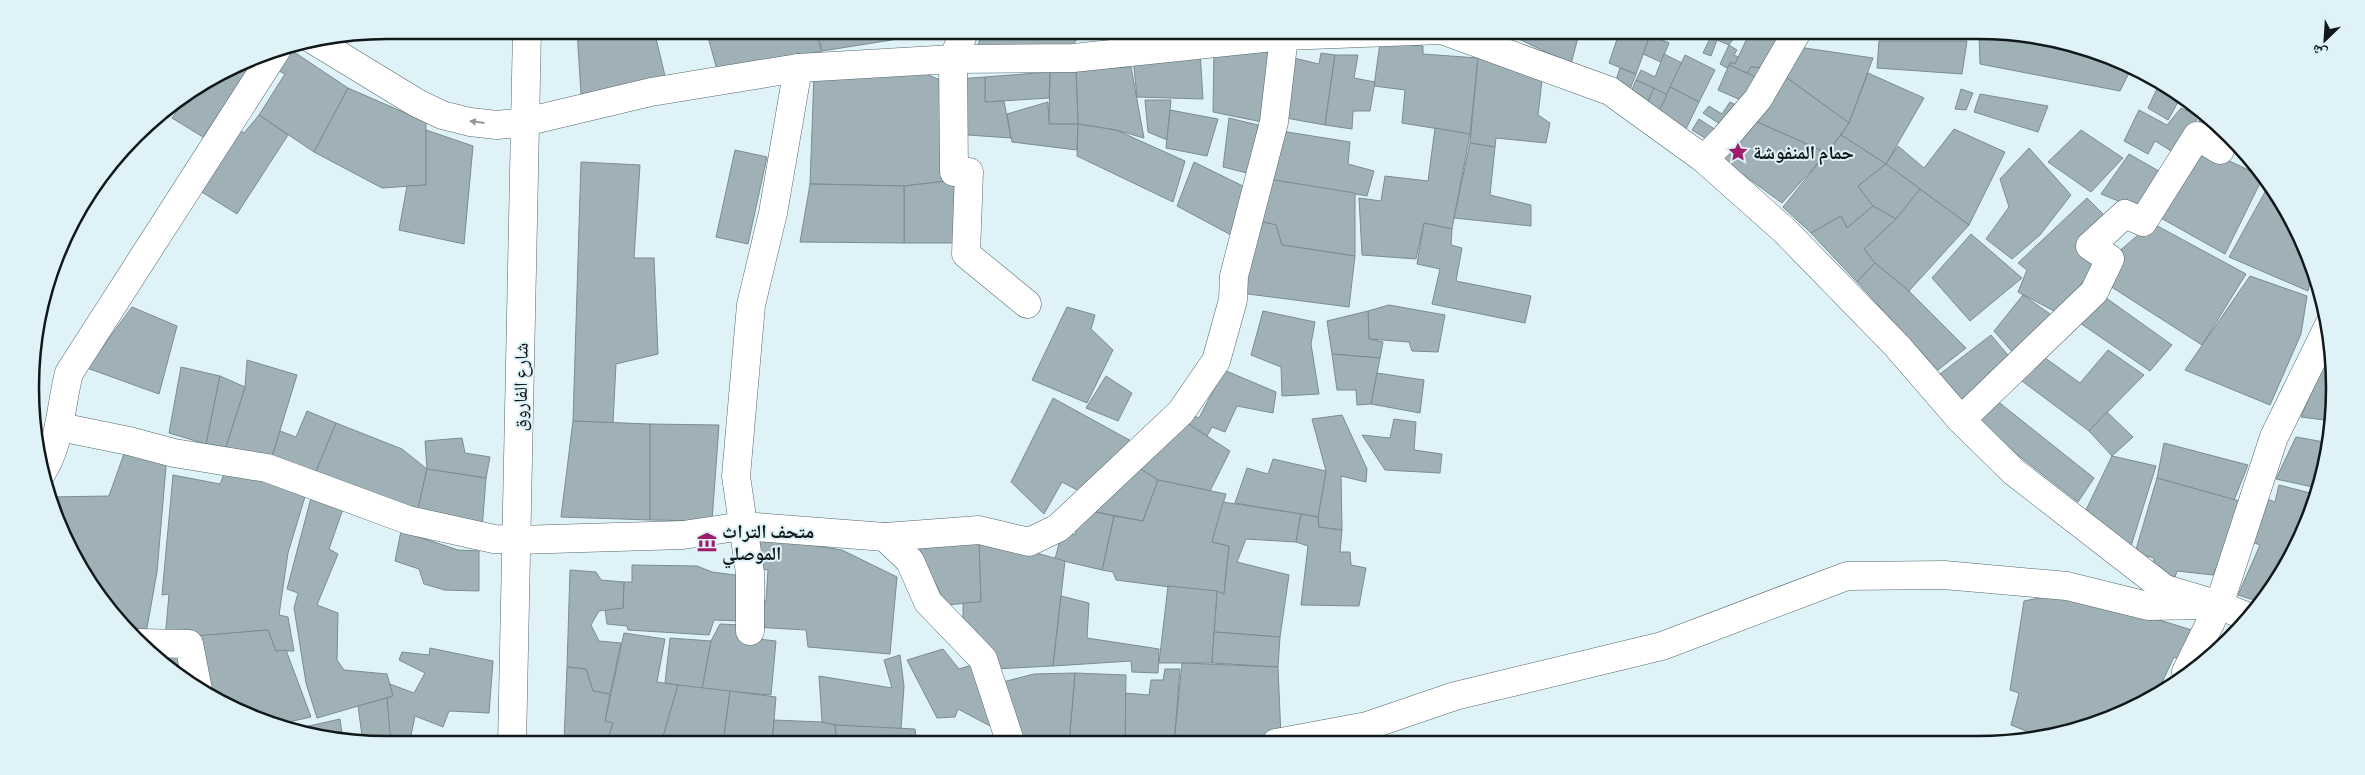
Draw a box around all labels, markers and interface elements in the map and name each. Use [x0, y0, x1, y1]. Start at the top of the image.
north arrow [2300, 15, 2350, 65]
text: ش [2309, 40, 2330, 63]
one-way arrow [469, 118, 485, 126]
place label: حمام المنفوشة [1753, 140, 1854, 166]
place icon: حمام المنفوشة [1727, 141, 1749, 163]
street label: شارع الفاروق [507, 342, 533, 432]
place label: متحف التراث الموصلي [722, 519, 814, 569]
museum icon: متحف التراث الموصلي [696, 531, 718, 553]

